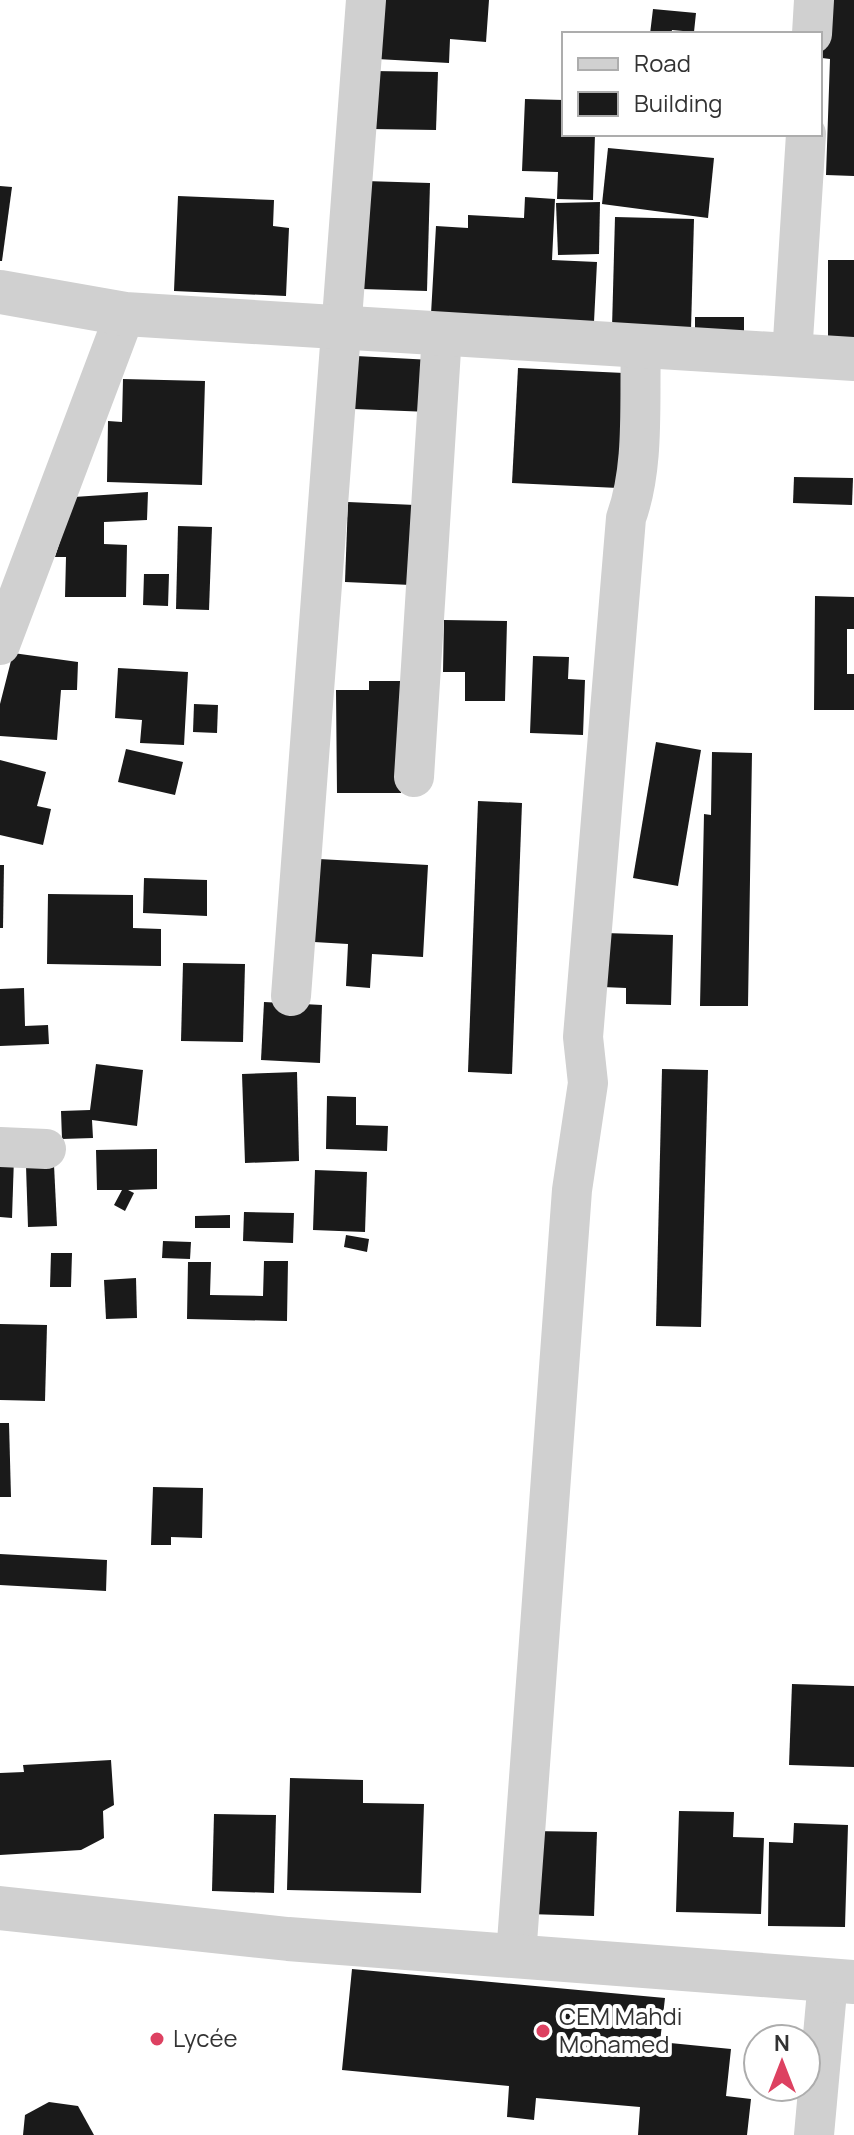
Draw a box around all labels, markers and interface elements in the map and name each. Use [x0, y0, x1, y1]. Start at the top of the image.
legend [562, 32, 822, 136]
text: Road [634, 46, 691, 79]
text: Building [634, 86, 722, 119]
place label: CEM Mahdi Mohamed [559, 1999, 682, 2060]
place label: Lycée [173, 2021, 238, 2054]
marker: CEM Mahdi Mohamed [534, 2022, 552, 2040]
north arrow [742, 2023, 822, 2103]
text: N [774, 2028, 790, 2058]
marker: Lycée [148, 2030, 166, 2048]

